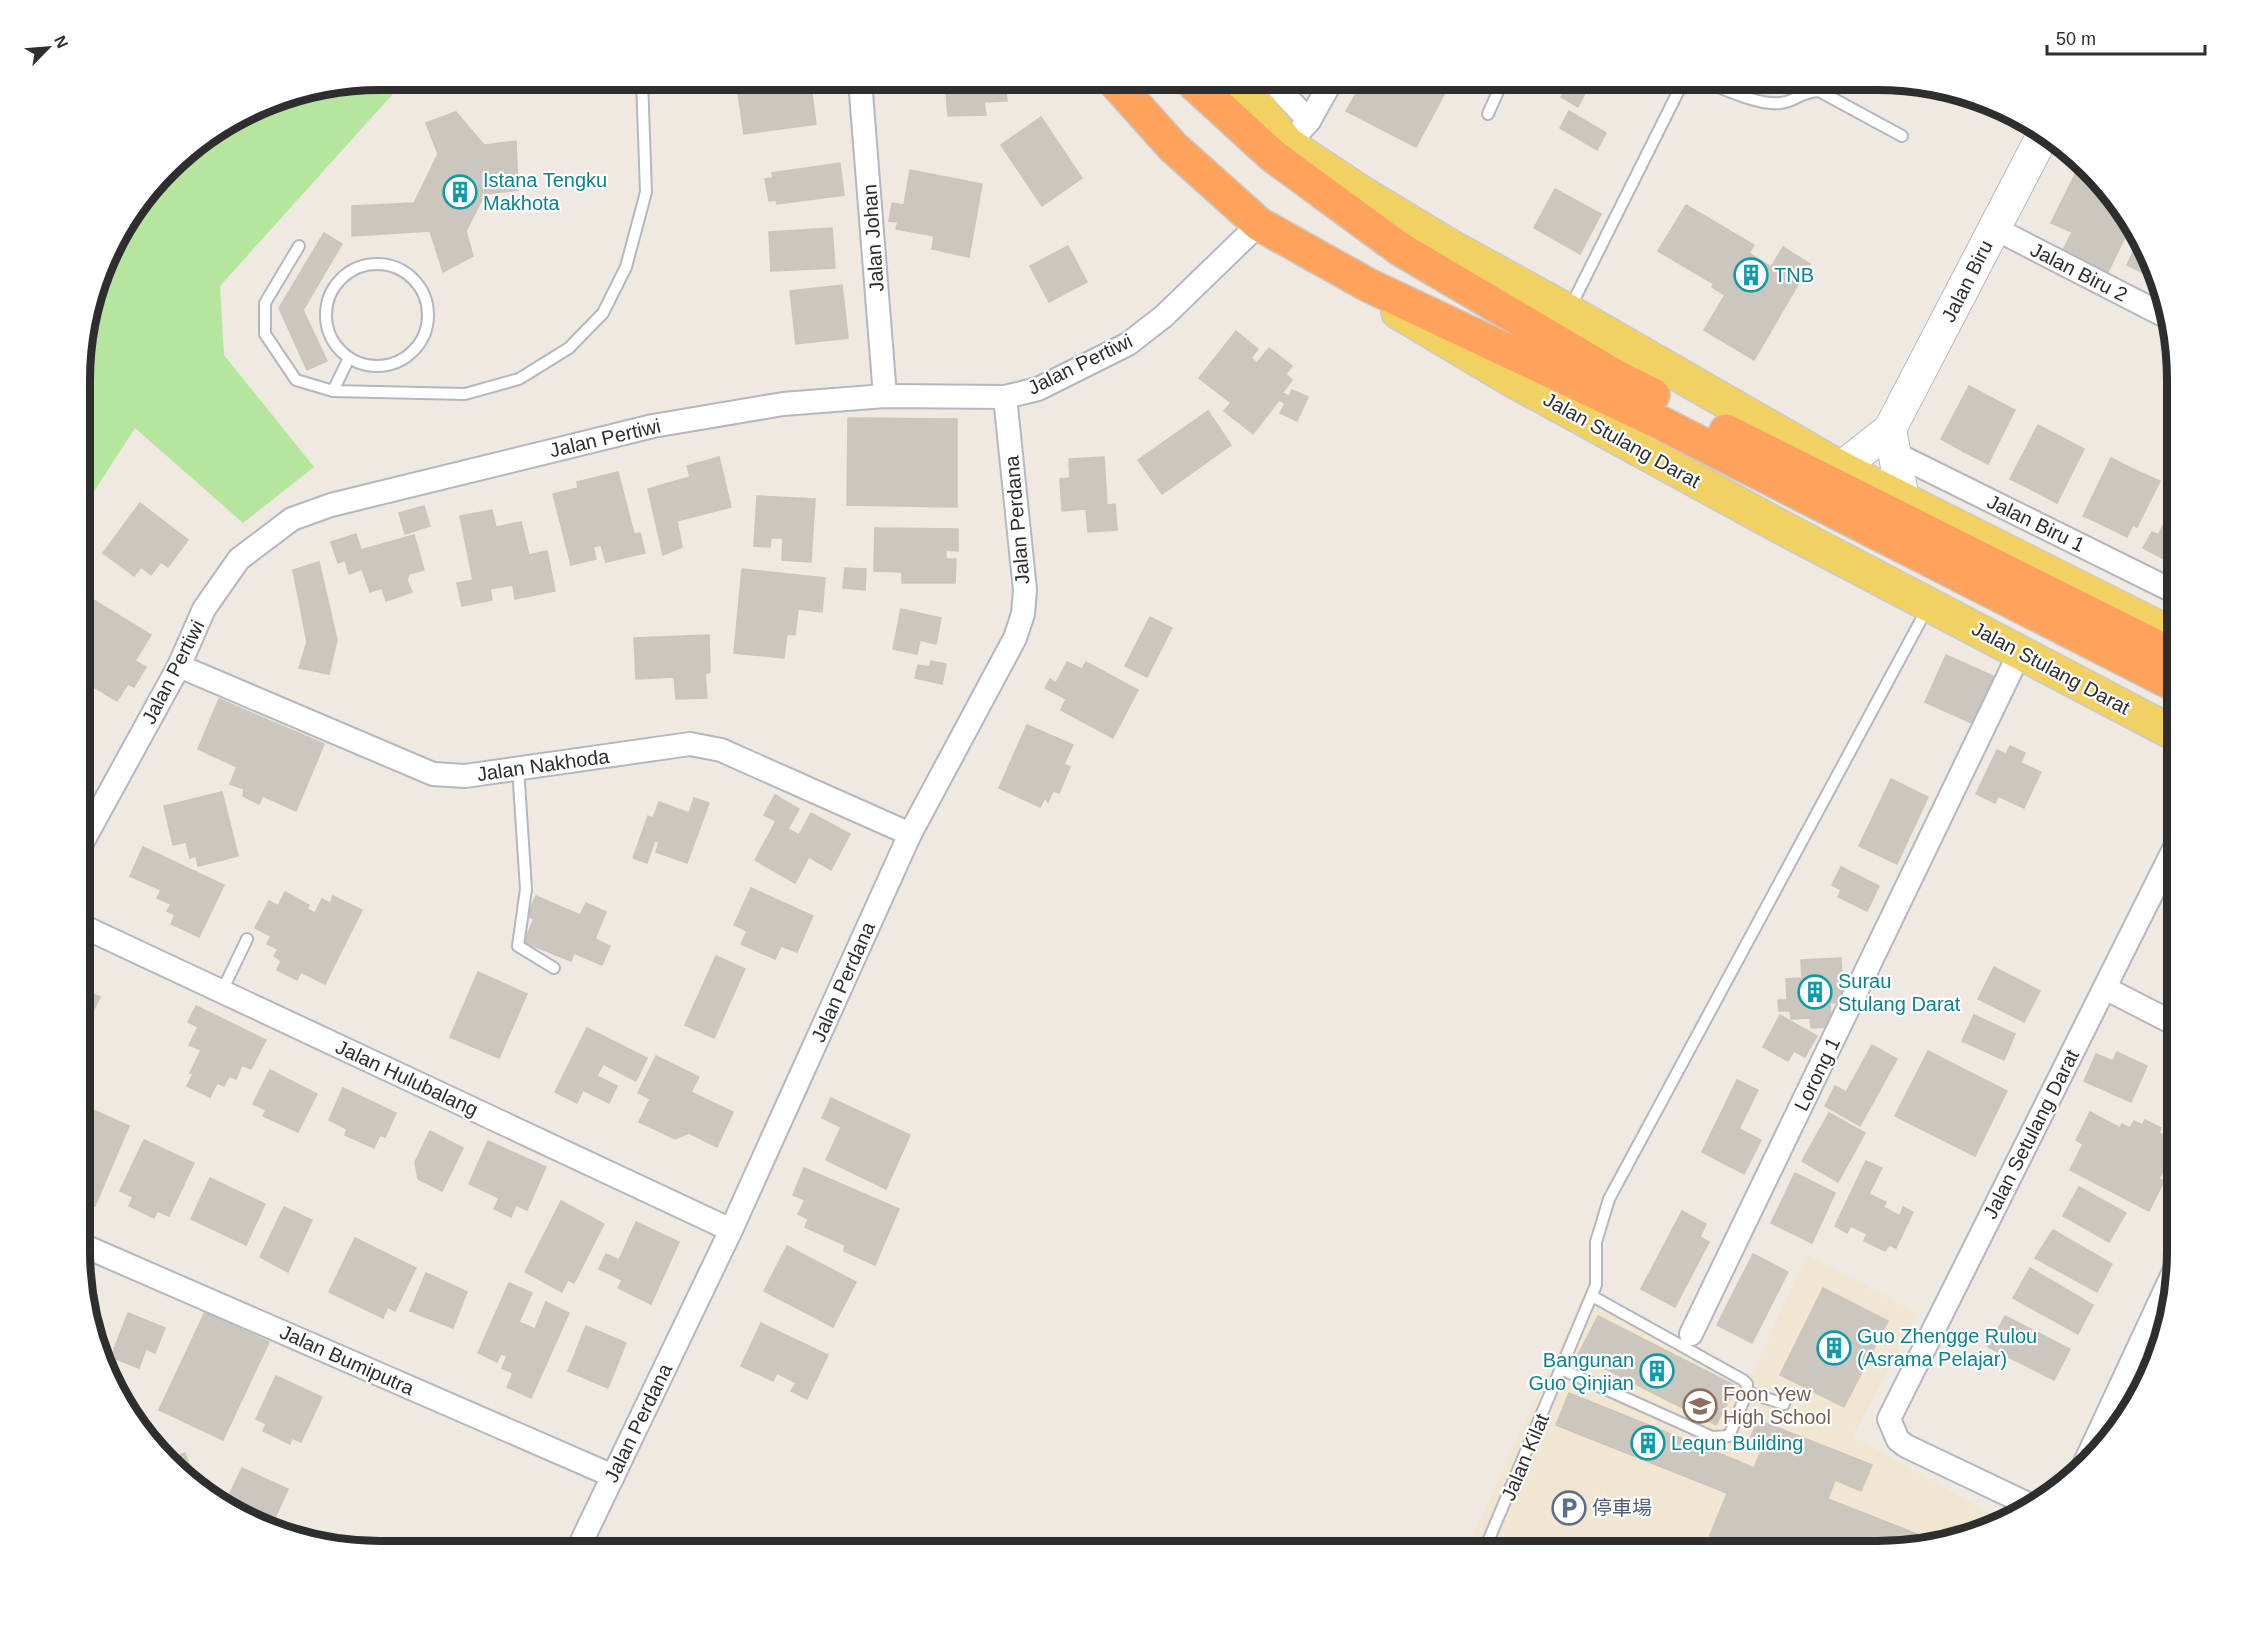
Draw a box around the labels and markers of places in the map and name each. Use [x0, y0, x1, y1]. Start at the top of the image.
place label: Istana Tengku Makhota [483, 169, 607, 214]
building icon: Istana Tengku Makhota [442, 174, 478, 210]
building icon: TNB [1733, 257, 1769, 293]
place label: TNB [1774, 264, 1814, 286]
place label: Surau Stulang Darat [1838, 970, 1961, 1015]
building icon: Surau Stulang Darat [1797, 974, 1833, 1010]
place label: Guo Zhengge Rulou (Asrama Pelajar) [1857, 1325, 2037, 1370]
building icon: Guo Zhengge Rulou (Asrama Pelajar) [1816, 1330, 1852, 1366]
place label: Bangunan Guo Qinjian [1528, 1349, 1634, 1394]
building icon: Bangunan Guo Qinjian [1639, 1353, 1675, 1389]
place label: Foon Yew High School [1723, 1383, 1831, 1428]
school or university icon: Foon Yew High School [1682, 1388, 1718, 1424]
building icon: Lequn Building [1630, 1425, 1666, 1461]
place label: Lequn Building [1671, 1432, 1803, 1454]
parking icon: 停車場 [1551, 1490, 1587, 1526]
place label: 停車場 [1592, 1497, 1652, 1519]

